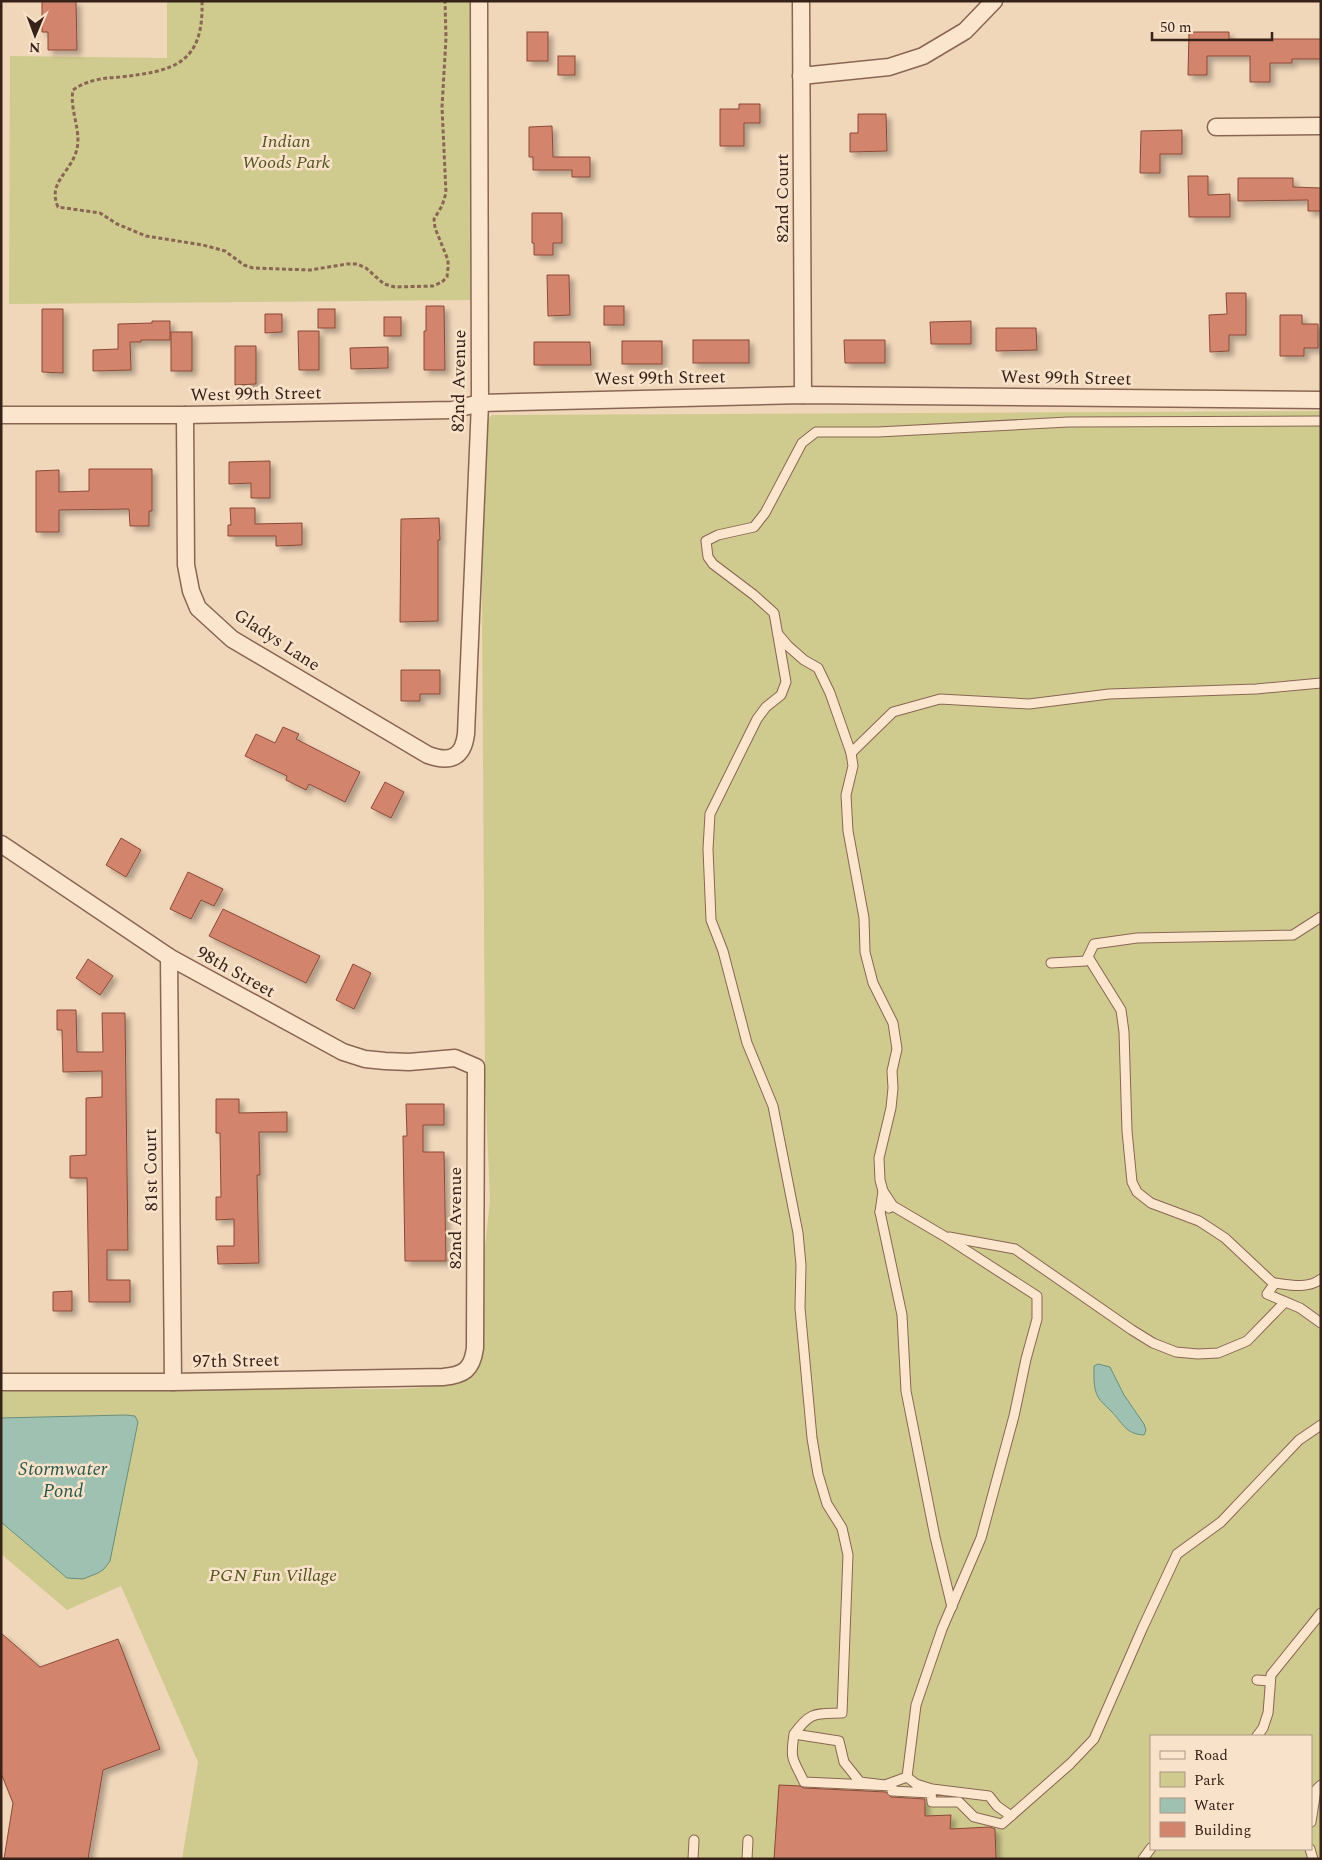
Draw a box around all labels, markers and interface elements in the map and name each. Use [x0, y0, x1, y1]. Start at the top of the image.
north arrow [10, 10, 60, 60]
scale bar [1152, 10, 1272, 42]
text: 50 m [1160, 16, 1192, 39]
text: N [29, 37, 41, 58]
park label: Indian Woods Park [242, 128, 331, 176]
street label: 82nd Court [769, 153, 796, 243]
street label: 82nd Avenue [445, 330, 473, 432]
street label: West 99th Street [594, 363, 726, 393]
street label: West 99th Street [1000, 363, 1132, 393]
street label: West 99th Street [190, 379, 322, 409]
street label: Gladys Lane [228, 602, 326, 678]
street label: 98th Street [192, 939, 280, 1005]
street label: 81st Court [137, 1128, 165, 1212]
street label: 82nd Avenue [442, 1167, 469, 1269]
street label: 97th Street [192, 1347, 280, 1375]
water label: Stormwater Pond [19, 1455, 108, 1506]
park label: PGN Fun Village [209, 1562, 337, 1589]
legend [1150, 1735, 1312, 1850]
text: Road [1194, 1744, 1228, 1767]
text: Park [1194, 1769, 1225, 1792]
text: Water [1194, 1794, 1234, 1817]
text: Building [1194, 1819, 1251, 1842]

